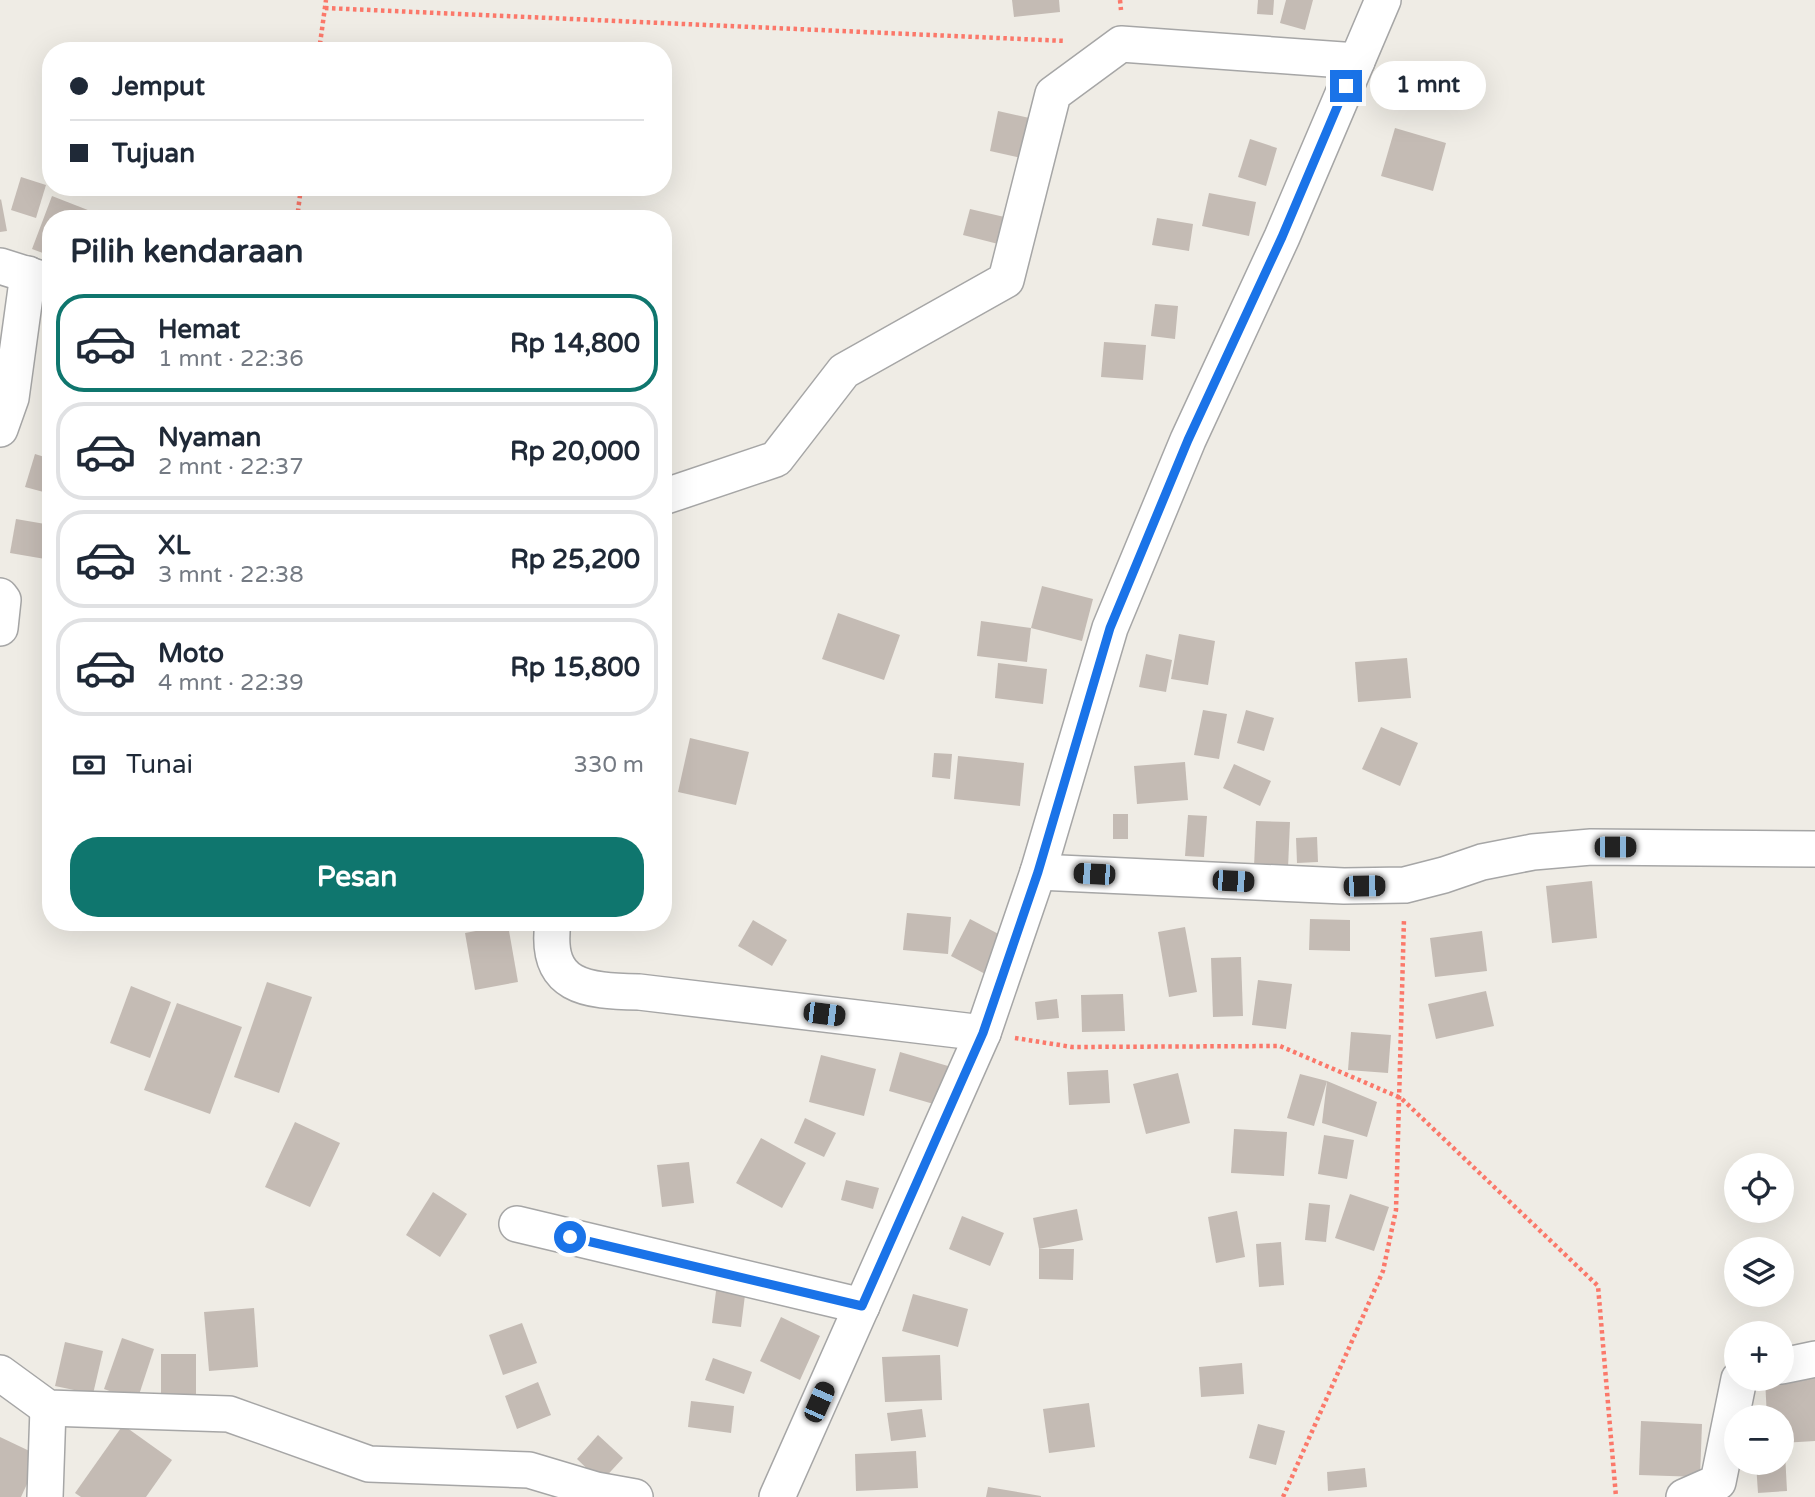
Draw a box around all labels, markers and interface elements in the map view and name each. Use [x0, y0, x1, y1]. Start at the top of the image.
callout: 1 mnt [1370, 62, 1486, 110]
route end [1330, 70, 1362, 102]
text: Jemput [112, 71, 205, 102]
text: 1 mnt [1396, 71, 1460, 99]
text: Tujuan [112, 138, 195, 169]
text: Pilih kendaraan [70, 233, 304, 271]
icon: car [74, 312, 137, 375]
text: Hemat [158, 314, 240, 345]
text: Rp 14,800 [510, 328, 640, 359]
text: 1 mnt · 22:36 [158, 345, 304, 373]
icon: car [74, 420, 137, 483]
text: Nyaman [158, 422, 261, 453]
text: Rp 20,000 [510, 436, 640, 467]
text: 2 mnt · 22:37 [158, 453, 304, 481]
icon: car [74, 528, 137, 591]
text: XL [158, 530, 190, 561]
text: Rp 25,200 [510, 544, 640, 575]
text: 3 mnt · 22:38 [158, 561, 304, 589]
icon: car [74, 636, 137, 699]
text: Moto [158, 638, 224, 669]
text: Rp 15,800 [510, 652, 640, 683]
text: 4 mnt · 22:39 [158, 669, 304, 697]
icon: cash [70, 746, 108, 784]
text: Tunai [126, 749, 193, 780]
text: 330 m [574, 751, 644, 779]
button: Pesan [70, 837, 644, 917]
car [1595, 837, 1637, 858]
car [1073, 862, 1116, 886]
car [1212, 869, 1255, 893]
car [1343, 875, 1386, 897]
car [802, 1001, 847, 1027]
map controls [1724, 1153, 1794, 1475]
button: locate [1724, 1153, 1794, 1223]
route start [554, 1221, 586, 1253]
button: layers [1724, 1237, 1794, 1307]
button: + [1724, 1321, 1794, 1391]
car [801, 1379, 838, 1425]
button: − [1724, 1405, 1794, 1475]

